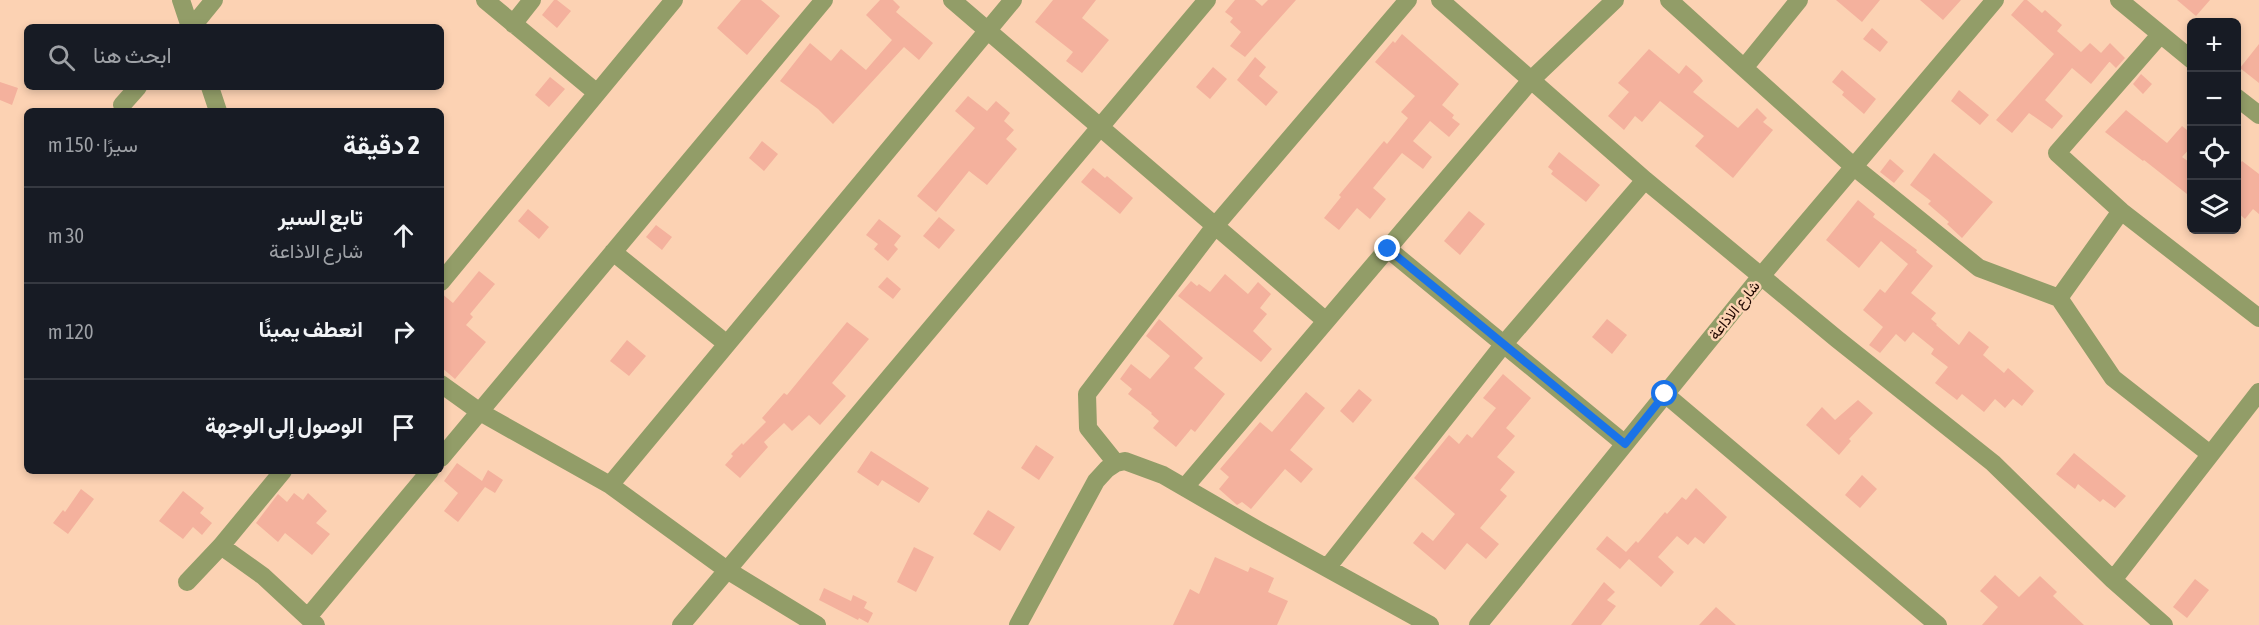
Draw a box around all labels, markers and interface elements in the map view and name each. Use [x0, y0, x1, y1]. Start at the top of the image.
map controls [2187, 18, 2241, 234]
button: + [2187, 18, 2241, 72]
search box [24, 24, 444, 90]
icon: search [45, 41, 78, 74]
text: ابحث هنا [93, 42, 172, 68]
button: − [2187, 72, 2241, 126]
button: locate [2187, 126, 2241, 180]
text: 2 دقيقة [343, 130, 420, 160]
text: سيرًا · 150 m [48, 133, 138, 156]
button: layers [2187, 180, 2241, 234]
text: تابع السير [278, 204, 363, 230]
icon: ahead [387, 219, 420, 252]
text: 30 m [48, 224, 84, 247]
route end [1374, 235, 1400, 261]
text: شارع الاذاعة [269, 239, 363, 262]
street label: شارع الاذاعة [1705, 277, 1765, 345]
icon: right [387, 315, 420, 348]
text: انعطف يمينًا [259, 316, 363, 342]
text: 120 m [48, 320, 93, 343]
route start [1651, 380, 1677, 406]
icon: arrive [387, 411, 420, 444]
text: الوصول إلى الوجهة [205, 412, 363, 438]

